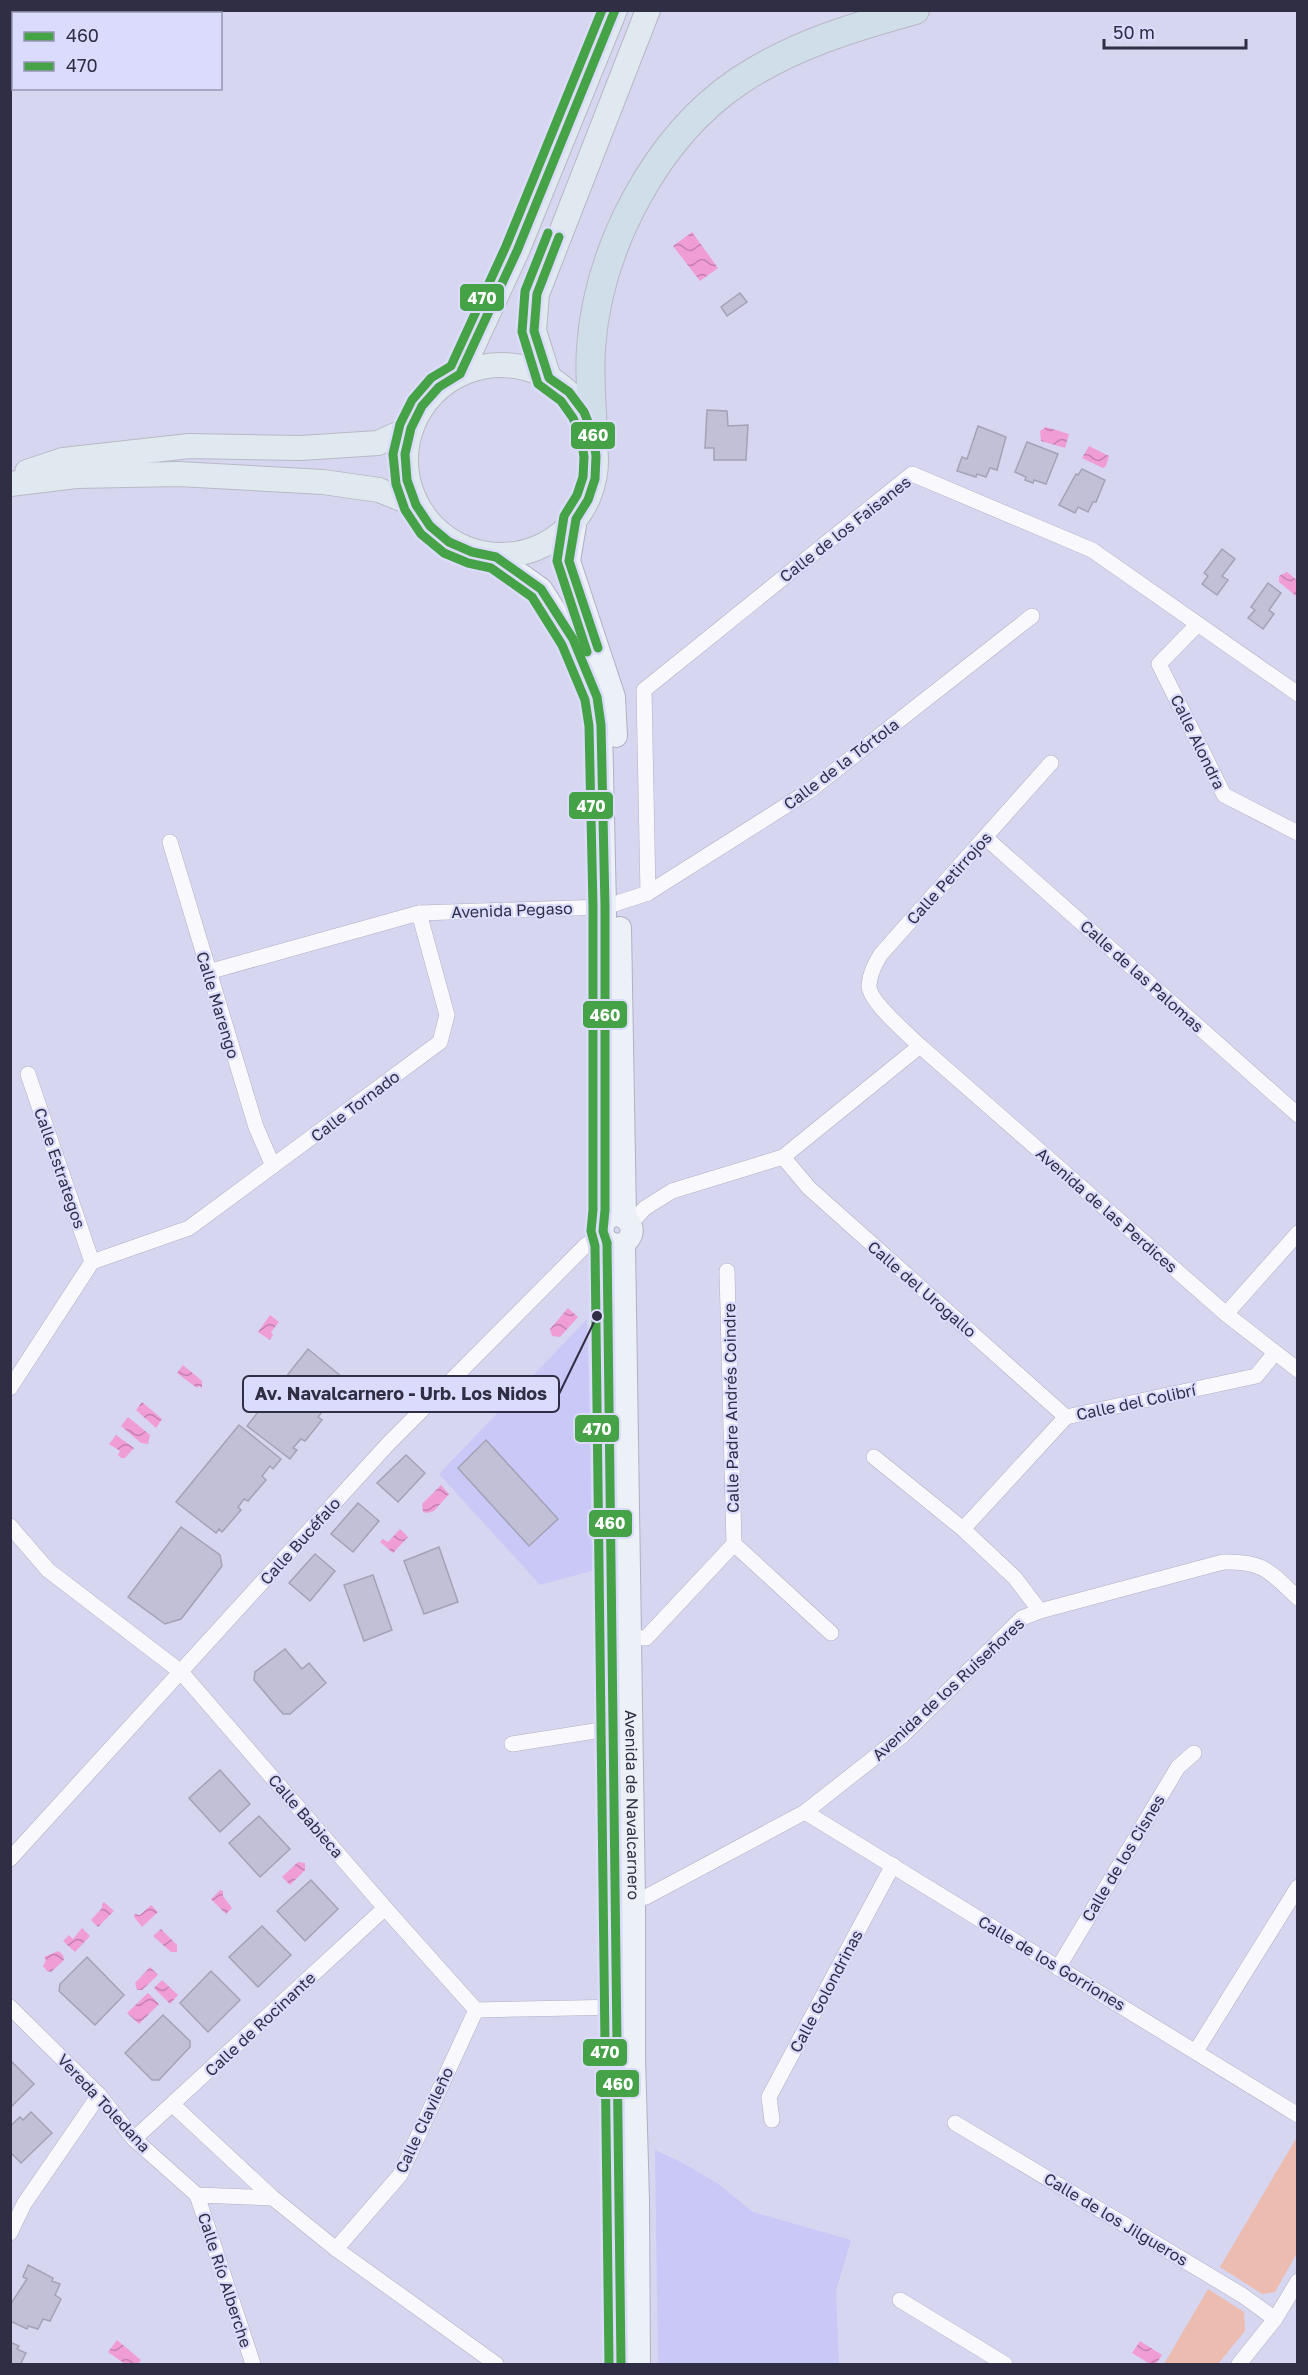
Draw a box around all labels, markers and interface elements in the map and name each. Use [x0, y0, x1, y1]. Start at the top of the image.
legend [12, 12, 222, 90]
scale bar [1104, 12, 1246, 50]
text: 50 m [1113, 21, 1155, 43]
text: 460 [66, 24, 99, 46]
text: 470 [66, 54, 98, 76]
line badge: 470 [459, 283, 505, 312]
text: 470 [467, 288, 497, 308]
line badge: 460 [570, 421, 616, 450]
text: 460 [578, 425, 608, 445]
street label: Calle de los Faisanes [775, 472, 915, 586]
street label: Calle Alondra [1166, 691, 1230, 793]
street label: Calle de la Tórtola [779, 714, 903, 814]
line badge: 470 [568, 791, 614, 820]
text: 470 [576, 796, 606, 816]
street label: Calle Petirrojos [902, 828, 996, 928]
street label: Avenida Pegaso [451, 898, 573, 922]
street label: Calle de las Palomas [1076, 915, 1208, 1037]
street label: Calle Marengo [192, 949, 244, 1061]
line badge: 460 [582, 1000, 628, 1029]
text: 460 [590, 1005, 620, 1025]
street label: Calle Tornado [307, 1066, 403, 1146]
street label: Calle Estrategos [30, 1105, 90, 1231]
street label: Avenida de las Perdices [1032, 1143, 1182, 1277]
street label: Calle del Urogallo [864, 1236, 980, 1342]
street label: Calle Padre Andrés Coindre [719, 1303, 743, 1513]
callout: Av. Navalcarnero - Urb. Los Nidos [243, 1376, 559, 1412]
street label: Calle del Colibrí [1074, 1379, 1199, 1424]
text: Av. Navalcarnero - Urb. Los Nidos [255, 1382, 547, 1404]
line badge: 470 [574, 1414, 620, 1443]
text: 470 [582, 1419, 612, 1439]
street label: Calle Bucéfalo [256, 1493, 344, 1589]
line badge: 460 [588, 1509, 633, 1538]
text: 460 [595, 1513, 625, 1533]
street label: Avenida de los Ruiseñores [868, 1613, 1028, 1765]
street label: Avenida de Navalcarnero [621, 1710, 644, 1900]
street label: Calle Babieca [264, 1770, 348, 1862]
street label: Calle de los Cisnes [1077, 1791, 1169, 1925]
street label: Calle de los Gorriones [975, 1911, 1129, 2015]
street label: Calle Golondrinas [785, 1926, 867, 2056]
street label: Calle de Rocinante [201, 1968, 319, 2080]
line badge: 470 [582, 2038, 628, 2067]
text: 470 [590, 2042, 620, 2062]
street label: Vereda Toledana [53, 2050, 155, 2156]
street label: Calle Clavileño [391, 2064, 457, 2176]
line badge: 460 [595, 2069, 640, 2098]
text: 460 [603, 2074, 633, 2094]
street label: Calle de los Jilgueros [1040, 2168, 1192, 2270]
street label: Calle Río Alberche [194, 2210, 256, 2350]

